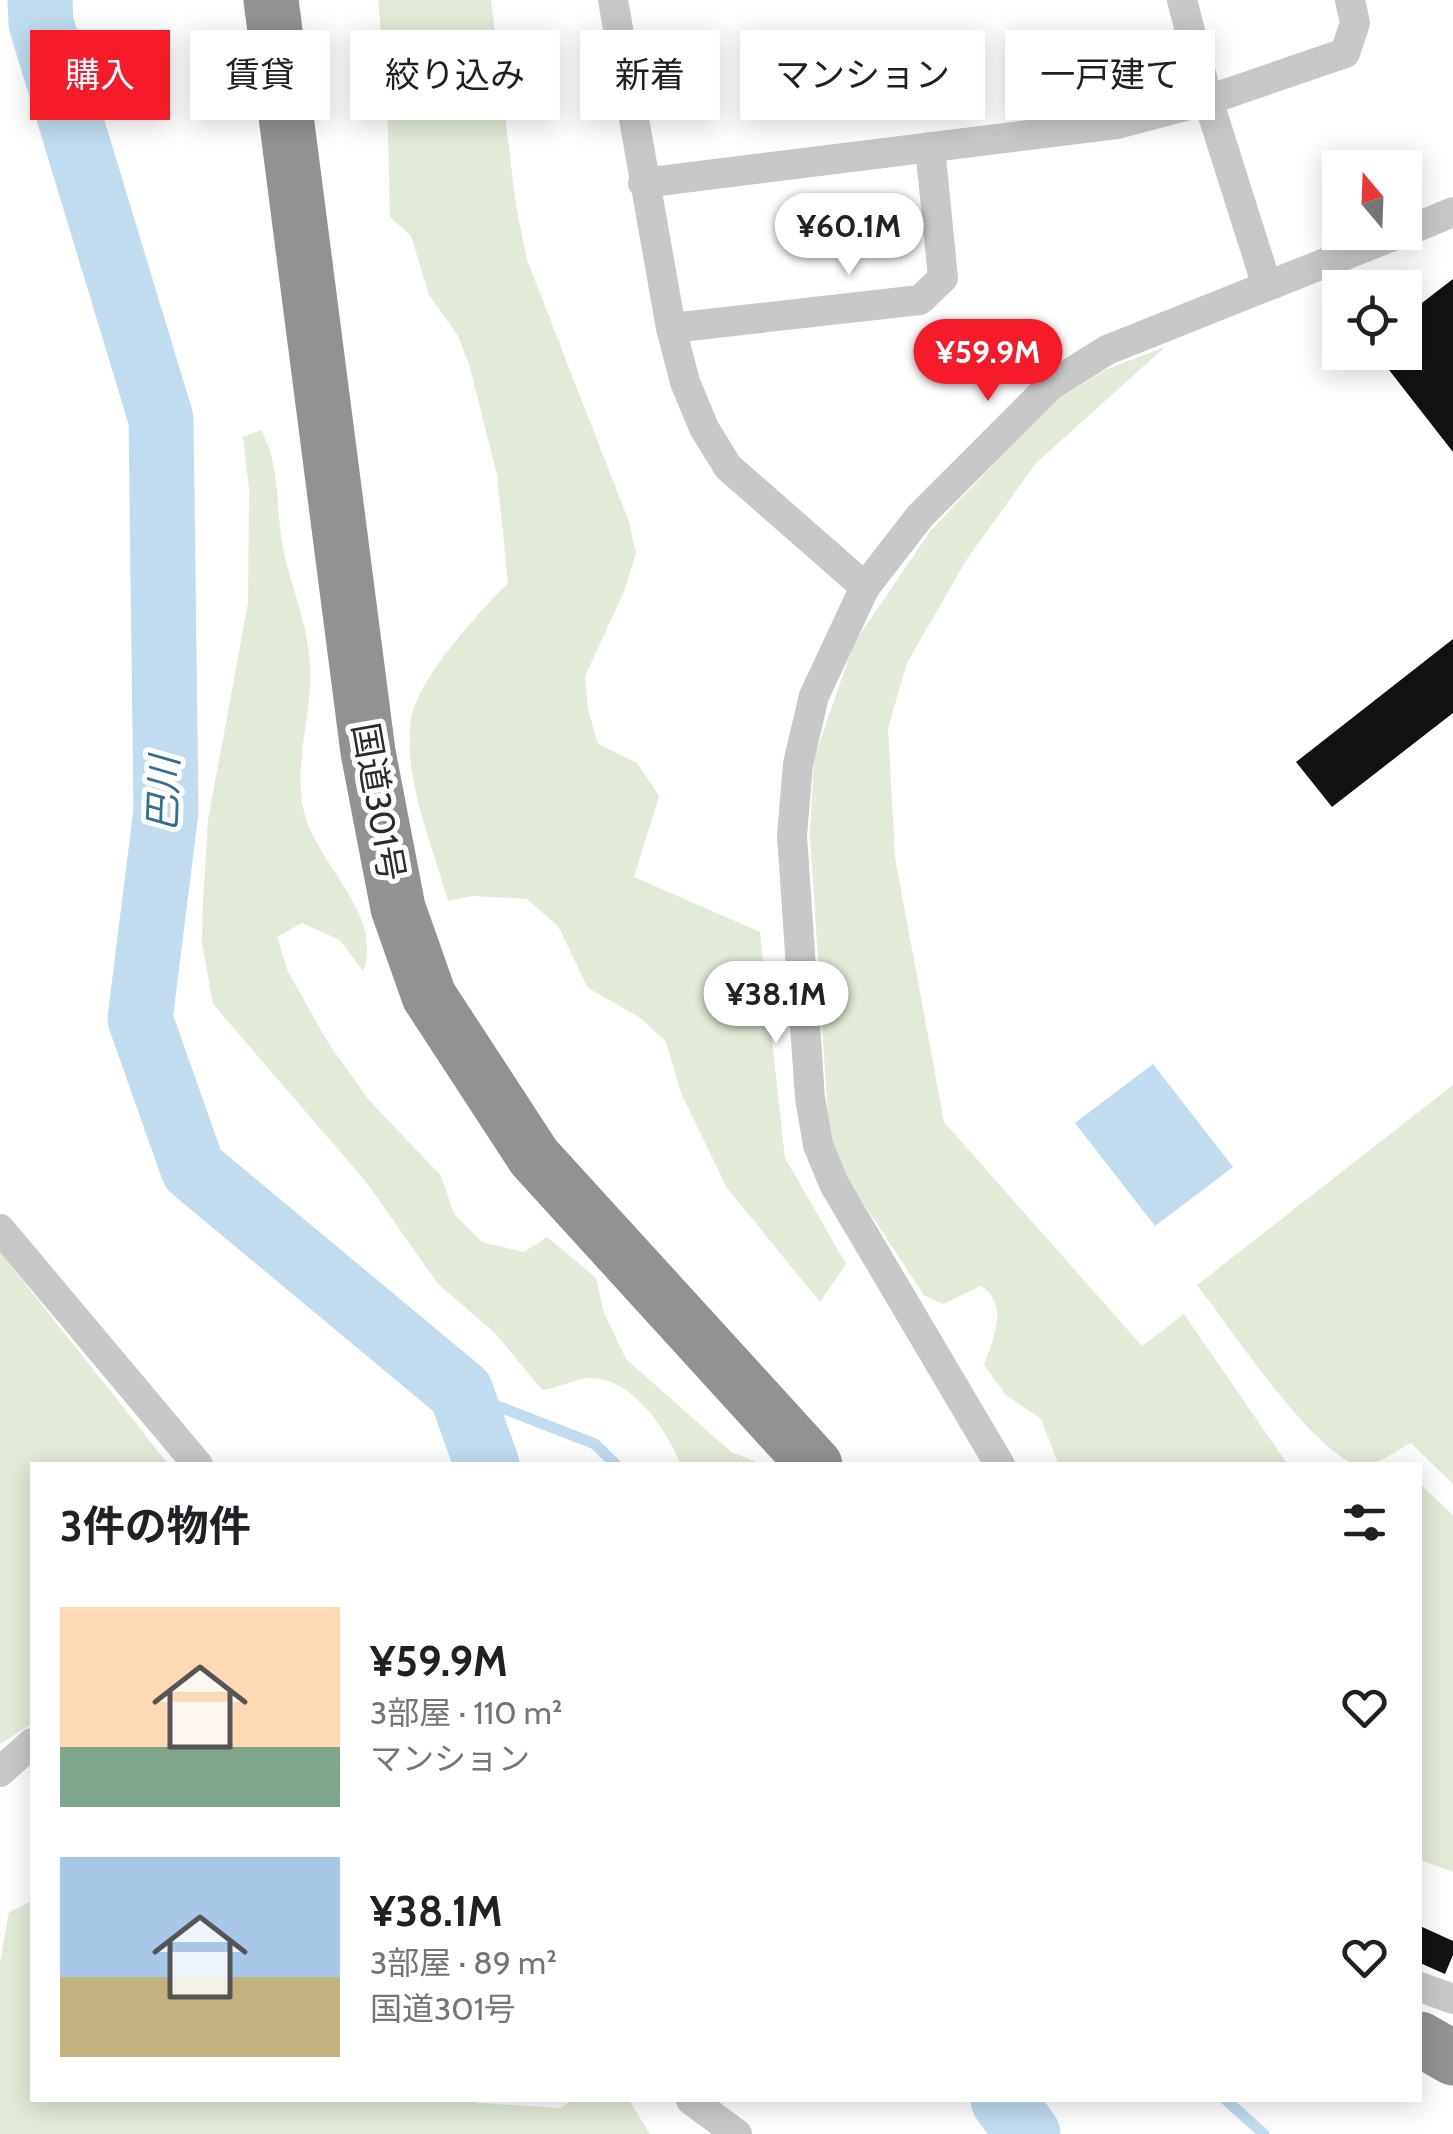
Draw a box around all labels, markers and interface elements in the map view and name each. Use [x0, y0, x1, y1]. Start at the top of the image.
chip: 購入 [30, 30, 170, 120]
chip: 賃貸 [190, 30, 330, 120]
chip: 絞り込み [350, 30, 560, 120]
chip: 新着 [580, 30, 720, 120]
chip: マンション [740, 30, 985, 120]
chip: 一戸建て [1005, 30, 1215, 120]
north arrow [1322, 150, 1422, 250]
map controls [1322, 150, 1422, 370]
pin: ¥60.1M [768, 193, 930, 278]
text: ¥60.1M [797, 206, 901, 245]
button: locate [1322, 270, 1422, 370]
pin: ¥59.9M [907, 319, 1069, 404]
text: ¥59.9M [936, 332, 1040, 371]
street label: 国道301号 [344, 720, 414, 884]
water label: 巴川 [138, 751, 188, 833]
pin: ¥38.1M [695, 961, 857, 1046]
text: ¥38.1M [726, 974, 826, 1013]
icon: filters [1337, 1495, 1392, 1550]
text: 3件の物件 [60, 1500, 251, 1552]
text: ¥59.9M [370, 1635, 508, 1687]
icon: home [140, 1647, 260, 1767]
icon: heart [1337, 1680, 1392, 1735]
text: 3部屋 · 110 m² [370, 1693, 562, 1732]
text: マンション [370, 1739, 530, 1778]
text: ¥38.1M [370, 1885, 502, 1937]
icon: home [140, 1897, 260, 2017]
icon: heart [1337, 1930, 1392, 1985]
text: 3部屋 · 89 m² [370, 1943, 557, 1982]
text: 国道301号 [370, 1989, 516, 2028]

